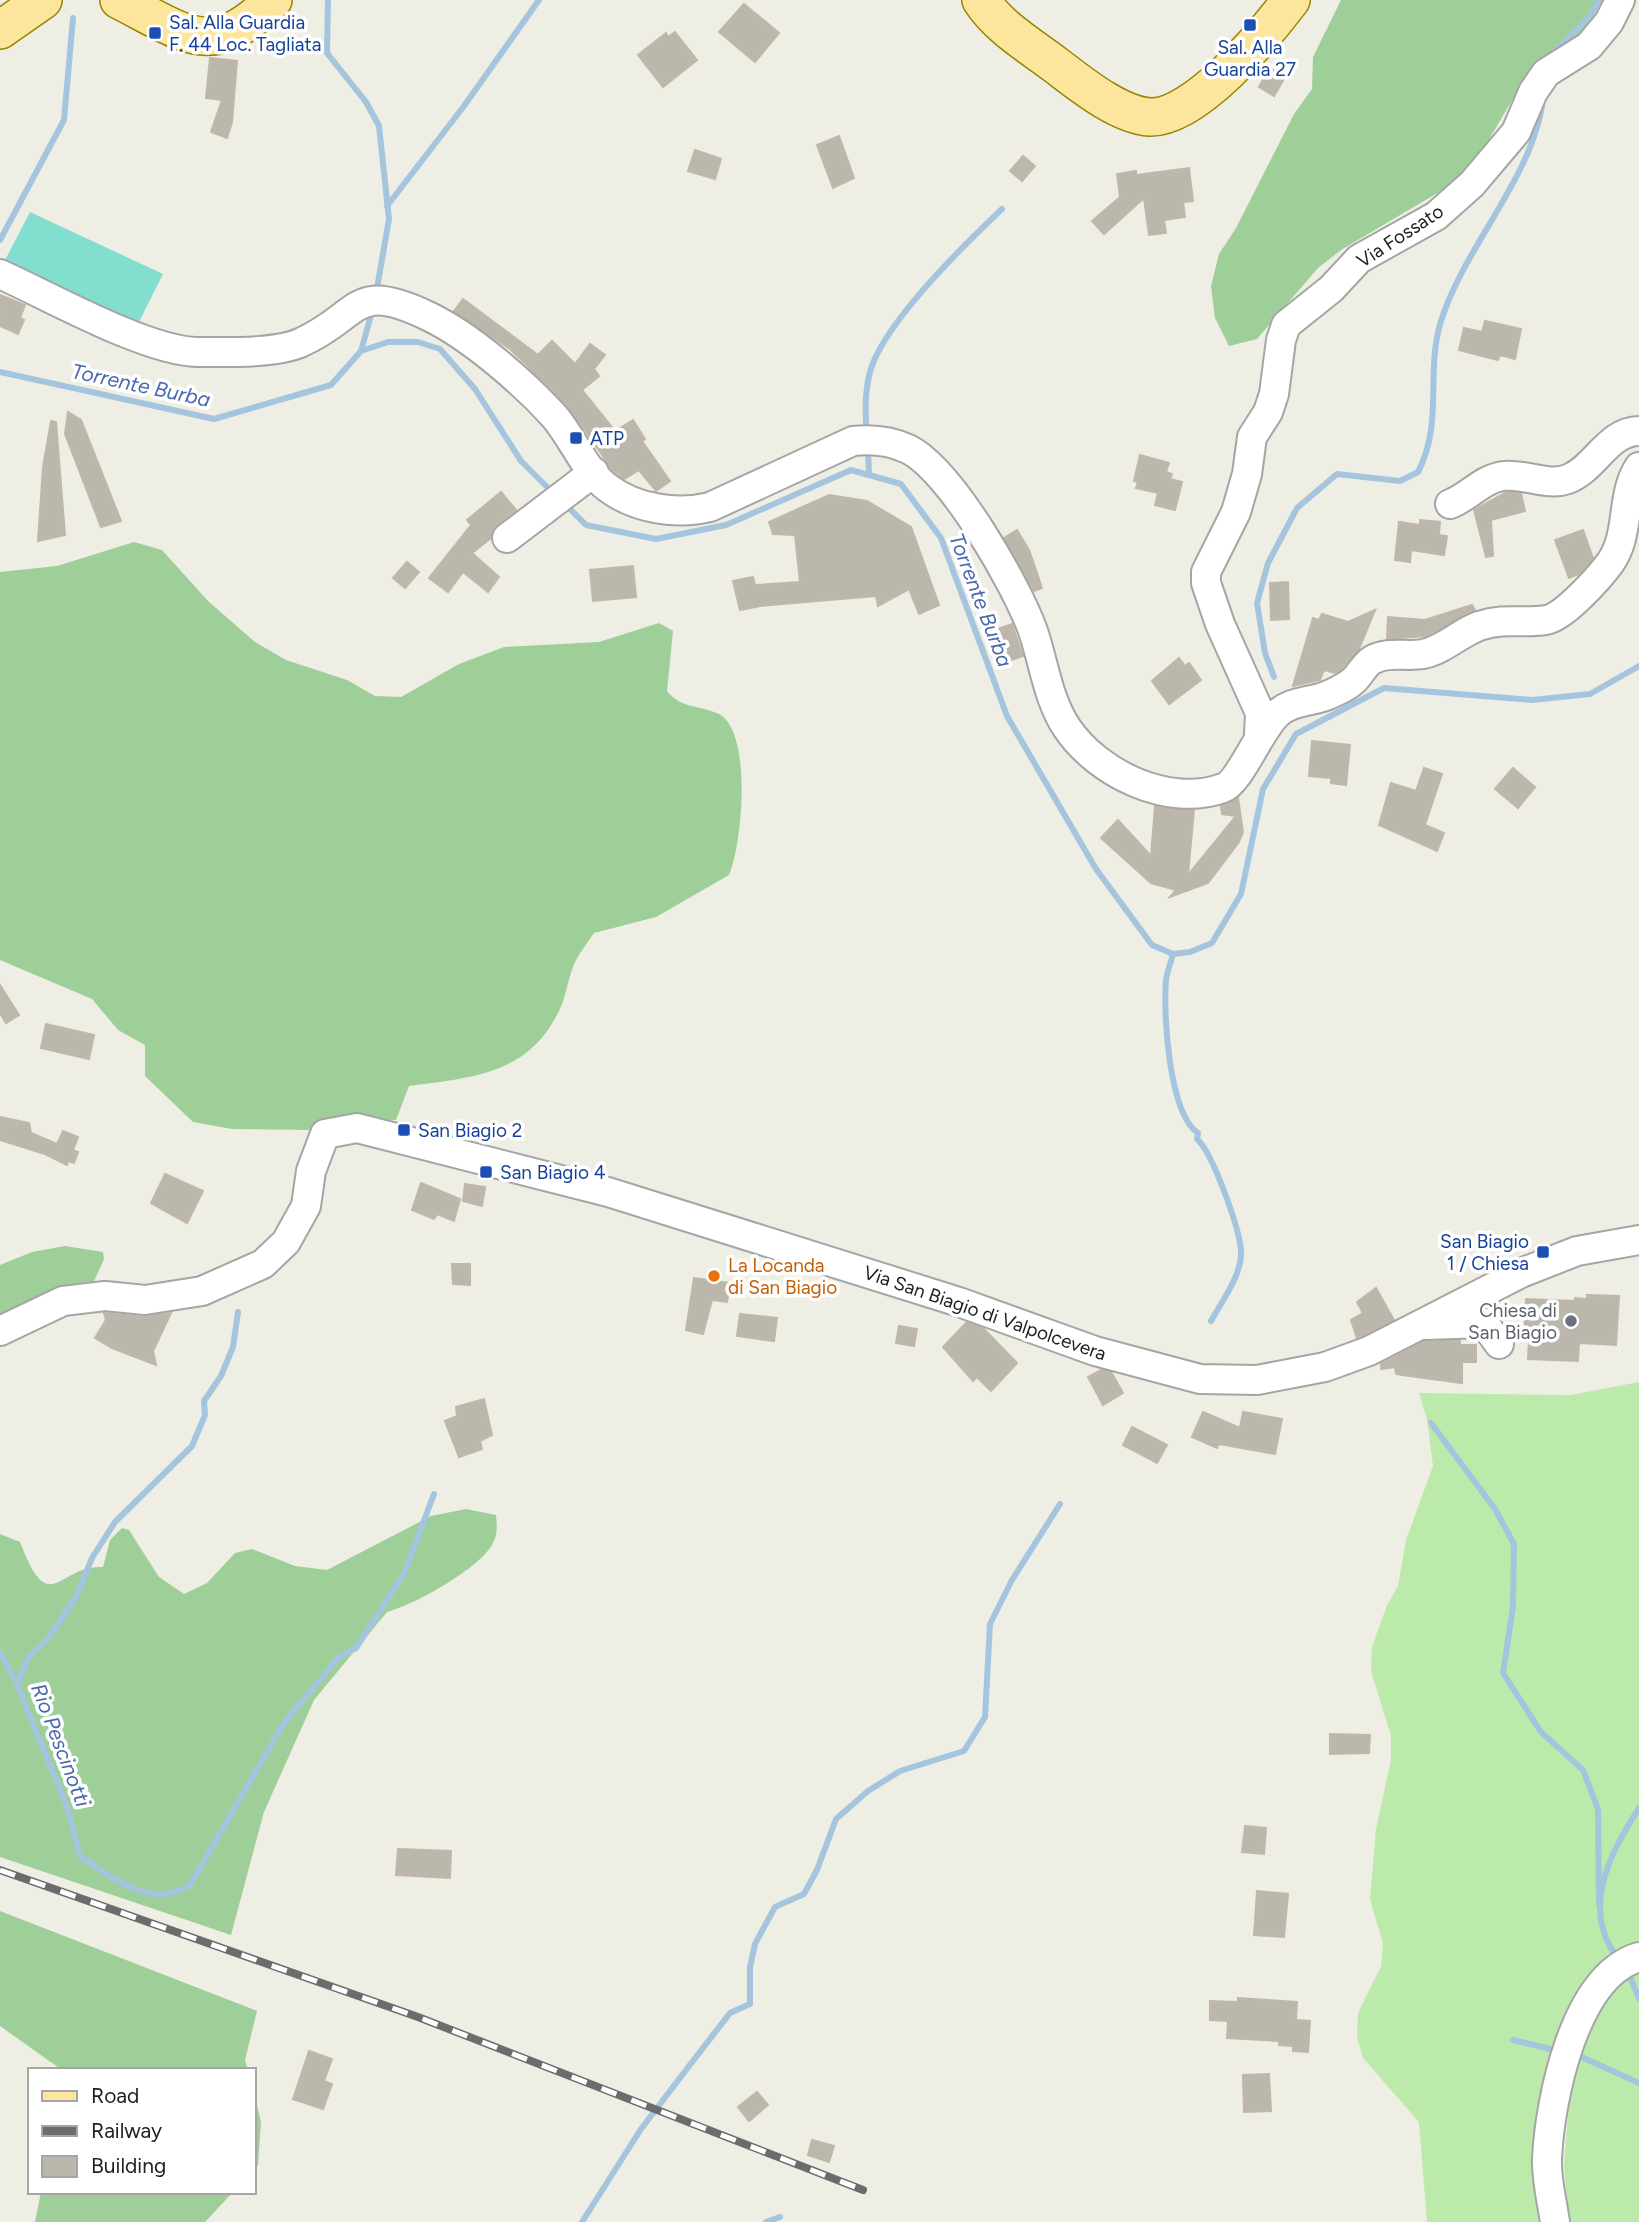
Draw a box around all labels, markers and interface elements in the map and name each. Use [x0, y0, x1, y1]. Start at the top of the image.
place label: Sal. Alla Guardia F. 44 Loc. Tagliata [169, 11, 321, 56]
marker: Sal. Alla Guardia 27 [1242, 17, 1258, 33]
marker: Sal. Alla Guardia F. 44 Loc. Tagliata [147, 25, 163, 41]
place label: Sal. Alla Guardia 27 [1204, 36, 1296, 81]
street label: Via Fossato [1352, 199, 1448, 273]
water label: Torrente Burba [69, 358, 213, 412]
place label: ATP [590, 427, 624, 450]
marker: ATP [568, 430, 584, 446]
water label: Torrente Burba [944, 530, 1018, 670]
place label: San Biagio 2 [418, 1119, 522, 1142]
marker: San Biagio 2 [396, 1122, 412, 1138]
place label: San Biagio 4 [500, 1161, 606, 1184]
marker: San Biagio 4 [478, 1164, 494, 1180]
place label: San Biagio 1 / Chiesa [1440, 1230, 1529, 1275]
marker: San Biagio 1 / Chiesa [1535, 1244, 1551, 1260]
place label: La Locanda di San Biagio [728, 1254, 837, 1299]
street label: Via San Biagio di Valpolcevera [861, 1261, 1109, 1365]
marker: La Locanda di San Biagio [706, 1268, 722, 1284]
place label: Chiesa di San Biagio [1468, 1299, 1557, 1344]
marker: Chiesa di San Biagio [1563, 1313, 1579, 1329]
water label: Rio Pescinotti [26, 1680, 96, 1810]
legend [28, 2068, 256, 2194]
text: Road [91, 2083, 139, 2108]
text: Railway [91, 2118, 162, 2143]
text: Building [91, 2153, 166, 2178]

